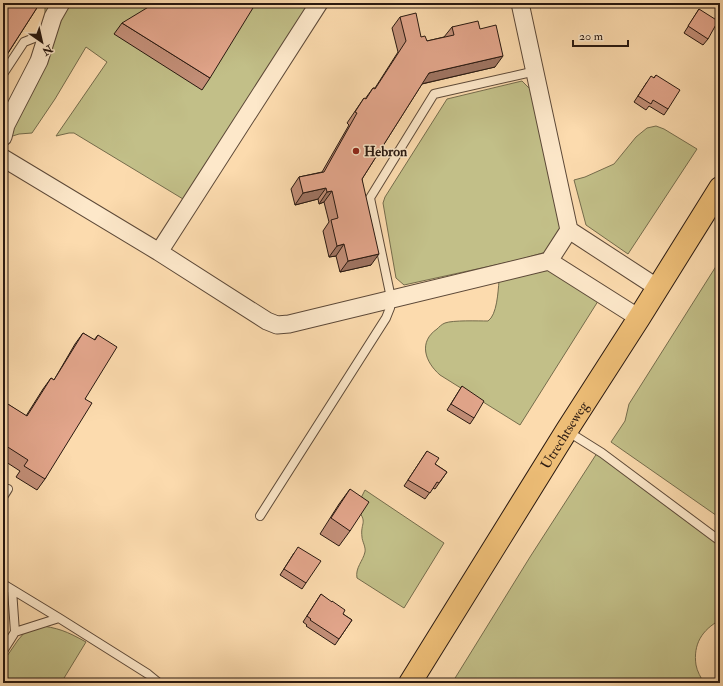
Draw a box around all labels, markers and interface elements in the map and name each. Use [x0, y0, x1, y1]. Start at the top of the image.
north arrow [22, 22, 62, 62]
scale bar [573, 22, 628, 48]
text: 20 m [579, 29, 604, 44]
text: N [39, 41, 56, 59]
place label: Hebron [364, 143, 408, 160]
marker: Hebron [351, 146, 361, 156]
street label: Utrechtseweg [537, 397, 592, 472]

